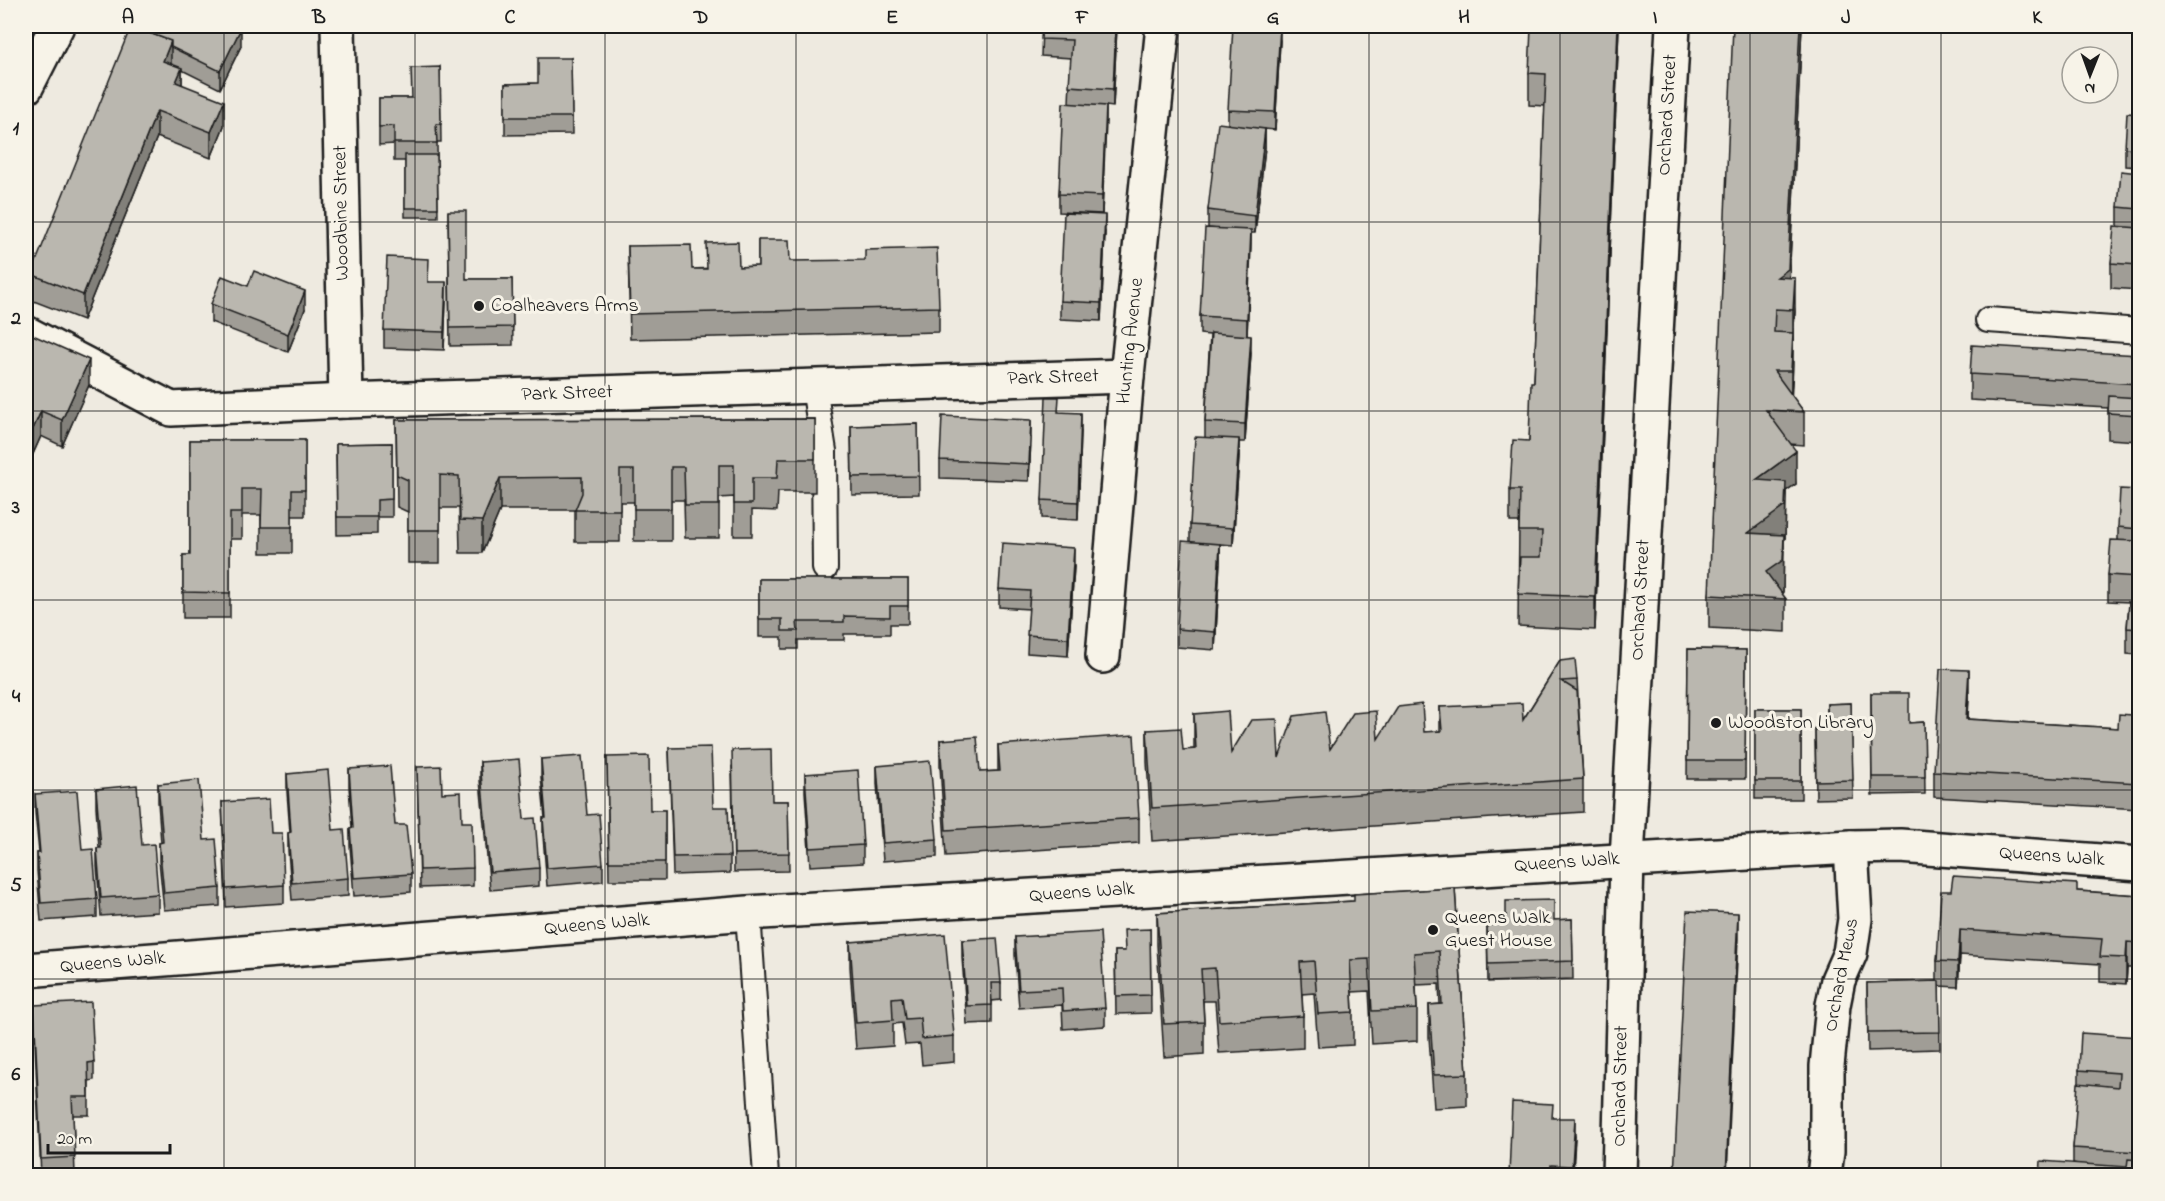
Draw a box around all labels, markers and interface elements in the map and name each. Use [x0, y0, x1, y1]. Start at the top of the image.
text: A [122, 4, 134, 33]
text: B [311, 4, 326, 33]
text: C [505, 4, 516, 33]
text: D [693, 4, 708, 33]
text: E [886, 4, 898, 33]
text: F [1075, 4, 1089, 33]
text: G [1267, 4, 1280, 33]
text: H [1458, 4, 1470, 33]
text: I [1653, 4, 1658, 33]
text: J [1841, 4, 1851, 33]
text: K [2032, 4, 2043, 33]
north arrow [2060, 45, 2120, 105]
street label: Orchard Street [1650, 53, 1686, 176]
text: N [2084, 76, 2095, 100]
text: 1 [13, 115, 20, 144]
street label: Woodbine Street [326, 145, 358, 281]
street label: Hunting Avenue [1110, 276, 1153, 406]
place label: Coalheavers Arms [491, 292, 639, 321]
marker: Coalheavers Arms [472, 299, 486, 313]
text: 2 [10, 305, 21, 334]
street label: Park Street [1007, 362, 1100, 394]
street label: Park Street [521, 378, 614, 410]
text: 3 [11, 494, 20, 523]
street label: Orchard Street [1623, 538, 1659, 661]
text: 4 [12, 683, 21, 712]
place label: Woodston Library [1728, 709, 1874, 738]
marker: Woodston Library [1709, 716, 1723, 730]
street label: Queens Walk [1998, 839, 2106, 875]
street label: Queens Walk [1513, 845, 1621, 881]
text: 5 [10, 872, 22, 901]
street label: Queens Walk [1028, 875, 1136, 911]
place label: Queens Walk Guest House [1445, 904, 1552, 956]
street label: Queens Walk [543, 906, 651, 944]
street label: Orchard Mews [1817, 916, 1867, 1034]
marker: Queens Walk Guest House [1426, 923, 1440, 937]
street label: Queens Walk [59, 944, 167, 982]
street label: Orchard Street [1605, 1025, 1637, 1147]
text: 6 [12, 1061, 21, 1090]
scale bar [48, 1117, 170, 1155]
text: 20 m [57, 1127, 92, 1153]

